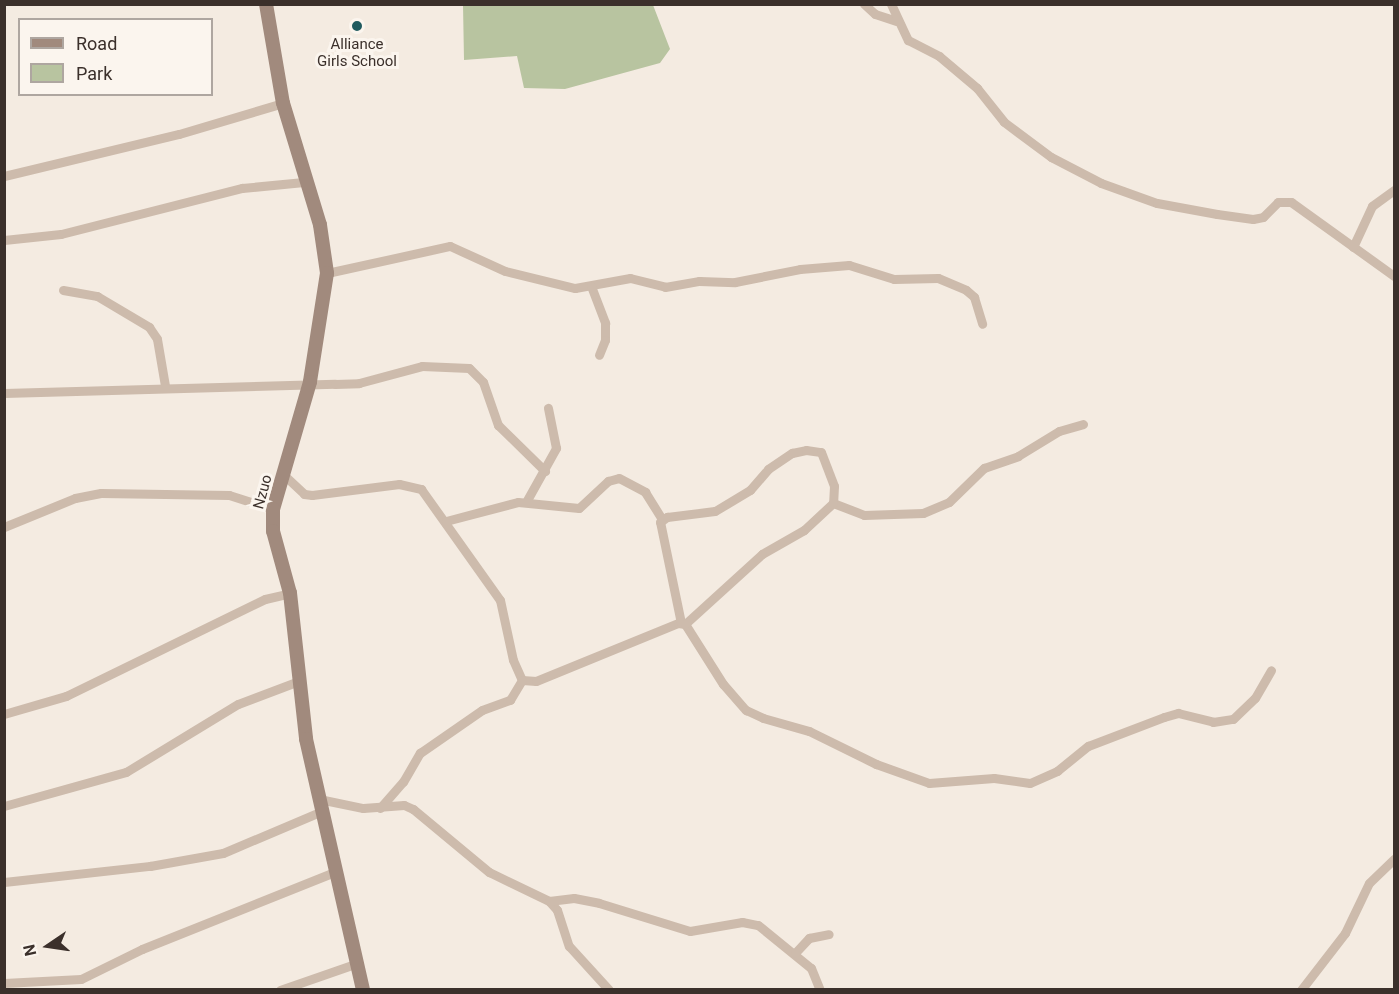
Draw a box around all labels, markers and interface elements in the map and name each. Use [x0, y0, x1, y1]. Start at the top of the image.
legend [18, 18, 213, 96]
marker: Alliance Girls School [350, 19, 364, 33]
text: Road [76, 33, 117, 54]
place label: Alliance Girls School [317, 35, 397, 70]
text: Park [76, 63, 112, 84]
street label: Nzuo [250, 473, 276, 511]
north arrow [18, 916, 78, 976]
text: N [19, 943, 41, 958]

